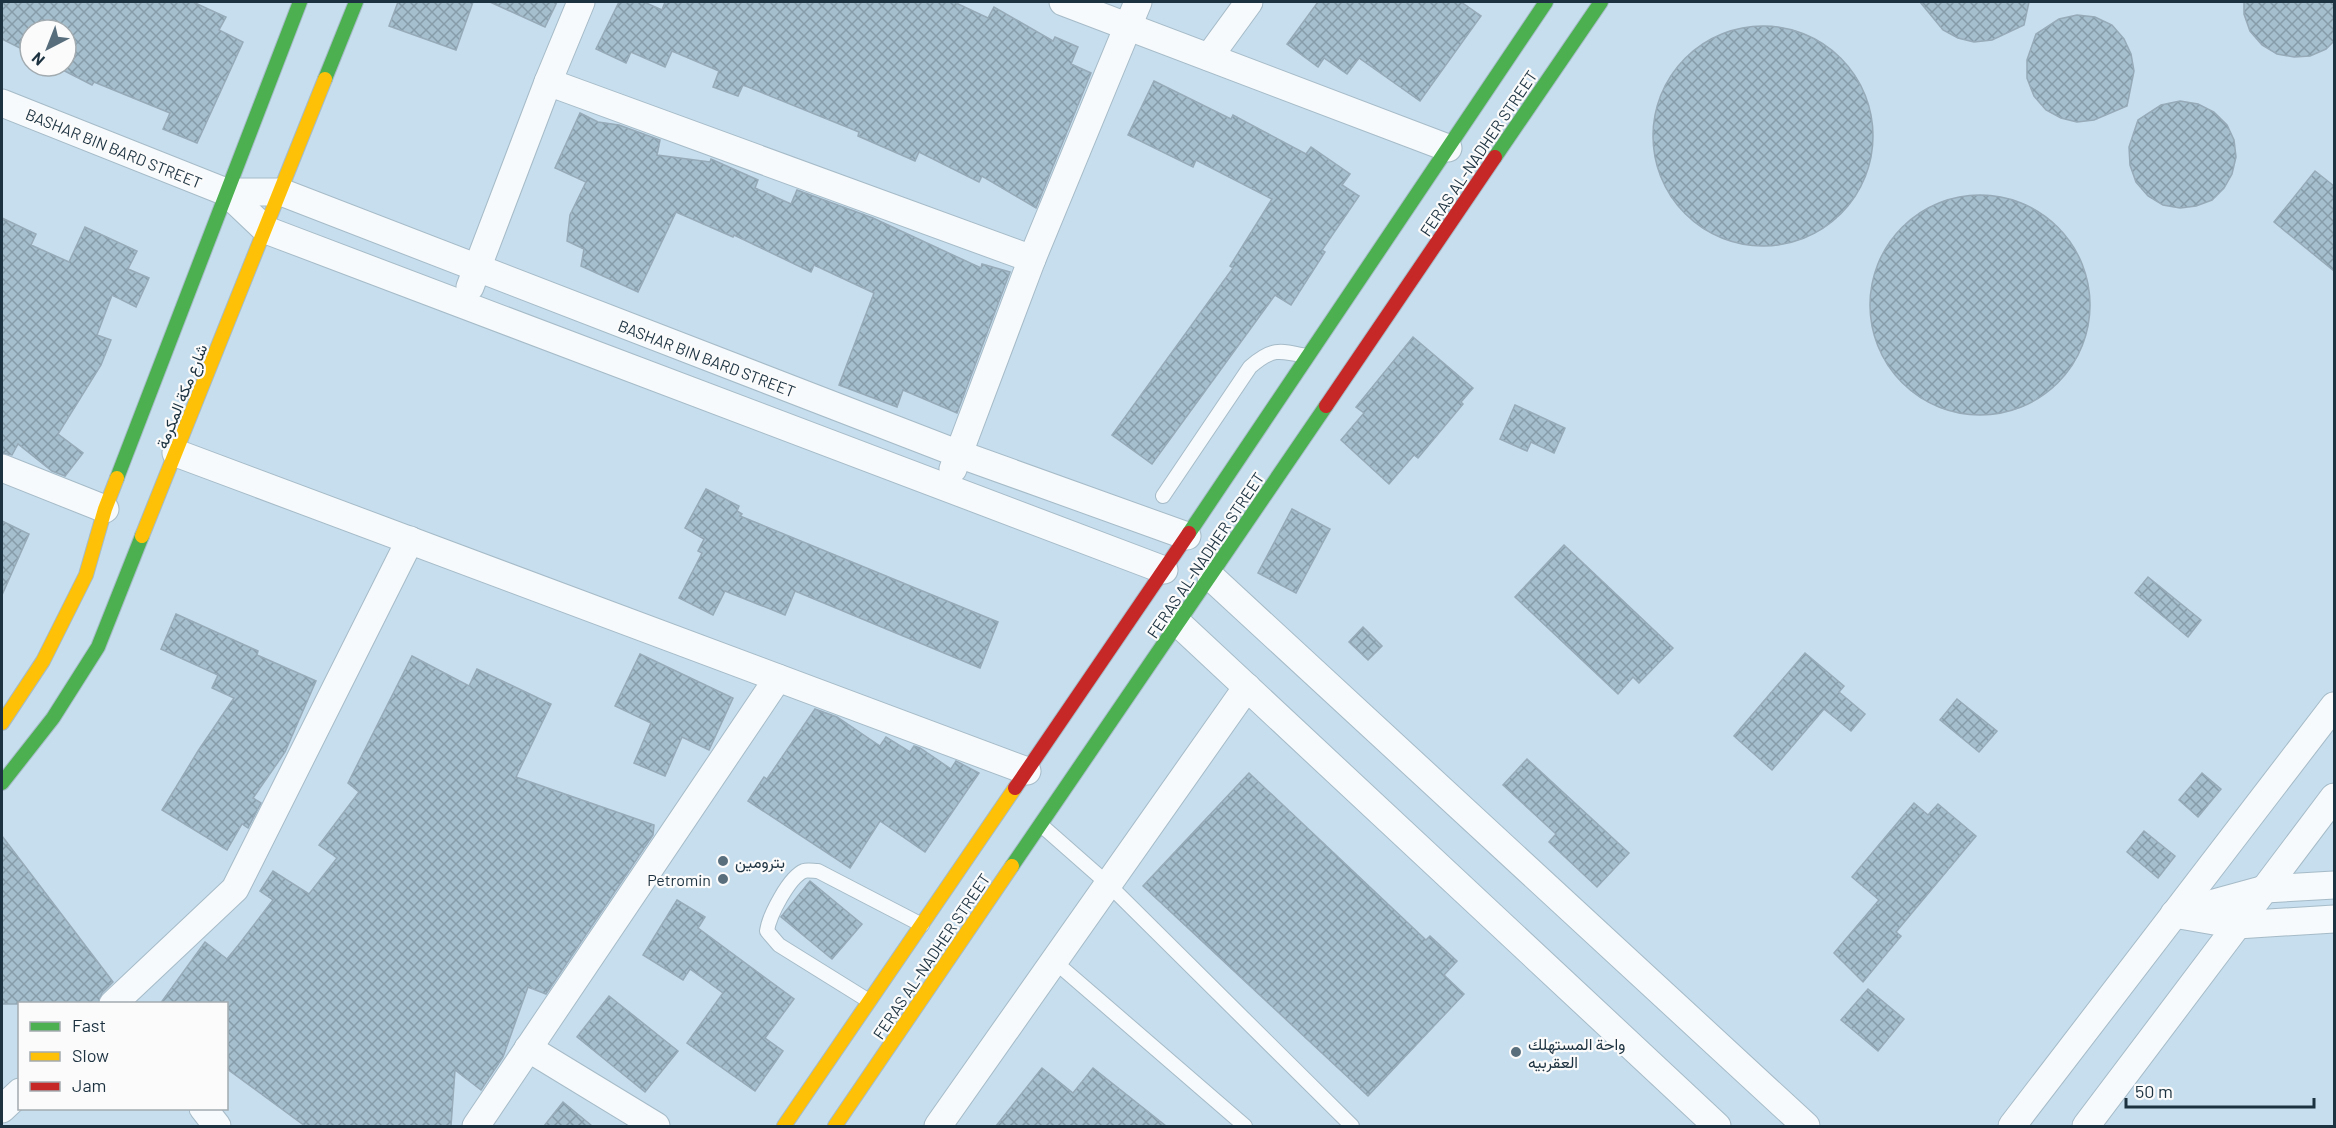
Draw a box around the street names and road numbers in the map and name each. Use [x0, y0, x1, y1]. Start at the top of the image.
street label: FERAS AL-NADHER STREET [1415, 67, 1541, 239]
street label: BASHAR BIN BARD STREET [23, 104, 205, 192]
street label: BASHAR BIN BARD STREET [616, 315, 798, 401]
street label: شارع مكة المكرمة [151, 341, 213, 452]
street label: FERAS AL-NADHER STREET [1142, 469, 1268, 641]
street label: FERAS AL-NADHER STREET [868, 870, 994, 1042]

